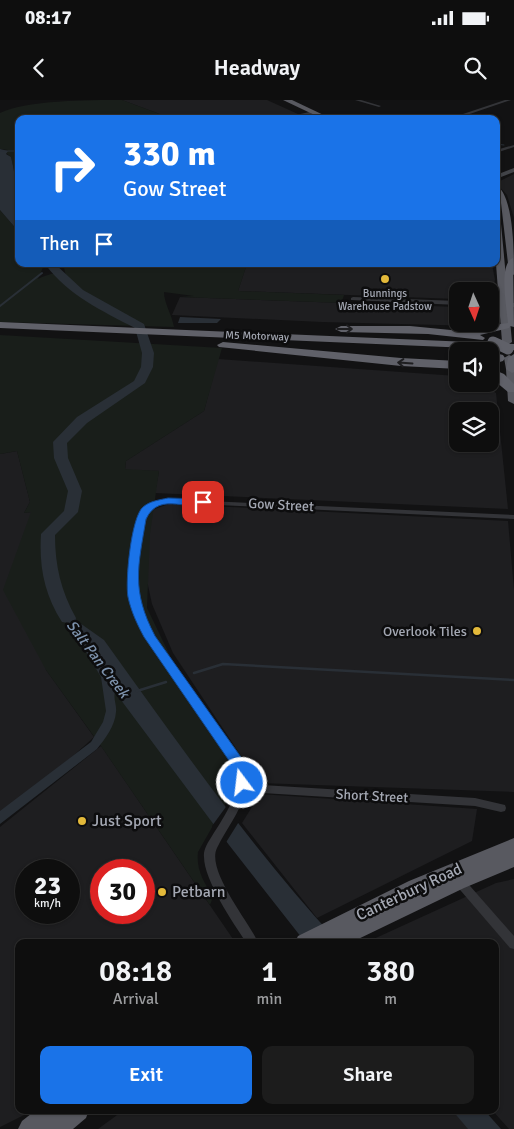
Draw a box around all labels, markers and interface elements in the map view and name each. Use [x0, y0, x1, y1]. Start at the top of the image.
text: 08:17 [25, 6, 72, 30]
icon: back [25, 54, 53, 82]
text: Headway [214, 54, 300, 81]
icon: search [461, 54, 489, 82]
text: 330 m [123, 132, 216, 175]
icon: right [40, 135, 105, 200]
text: Gow Street [123, 175, 226, 202]
icon: arrive [90, 230, 118, 258]
text: Then [40, 232, 80, 256]
marker: Bunnings Warehouse Padstow [379, 273, 391, 285]
north arrow [449, 282, 499, 332]
map controls [449, 282, 499, 452]
place label: Bunnings Warehouse Padstow [338, 287, 432, 313]
one-way arrow [336, 324, 353, 334]
street label: M5 Motorway [225, 328, 290, 344]
button: sound [449, 342, 499, 392]
one-way arrow [397, 358, 413, 367]
button: layers [449, 402, 499, 452]
pin [182, 481, 224, 523]
icon: arrive [189, 488, 217, 516]
street label: Gow Street [248, 495, 314, 515]
water label: Salt Pan Creek [63, 617, 134, 703]
place label: Overlook Tiles [383, 623, 467, 640]
marker: Overlook Tiles [471, 625, 483, 637]
position arrow [215, 756, 267, 808]
street label: Short Street [335, 786, 409, 806]
place label: Just Sport [92, 811, 162, 831]
marker: Just Sport [76, 815, 88, 827]
speed limit sign: 30 [90, 859, 155, 924]
street label: Canterbury Road [353, 859, 465, 925]
text: 23 [34, 870, 61, 901]
place label: Petbarn [172, 882, 225, 902]
marker: Petbarn [156, 886, 168, 898]
text: km/h [34, 896, 61, 911]
text: 08:18 [99, 953, 172, 990]
text: 1 [261, 953, 277, 990]
text: 380 [366, 953, 415, 990]
text: Arrival [113, 989, 159, 1009]
text: min [256, 989, 282, 1009]
text: m [384, 989, 397, 1009]
button: Exit [40, 1046, 252, 1104]
button: Share [262, 1046, 474, 1104]

